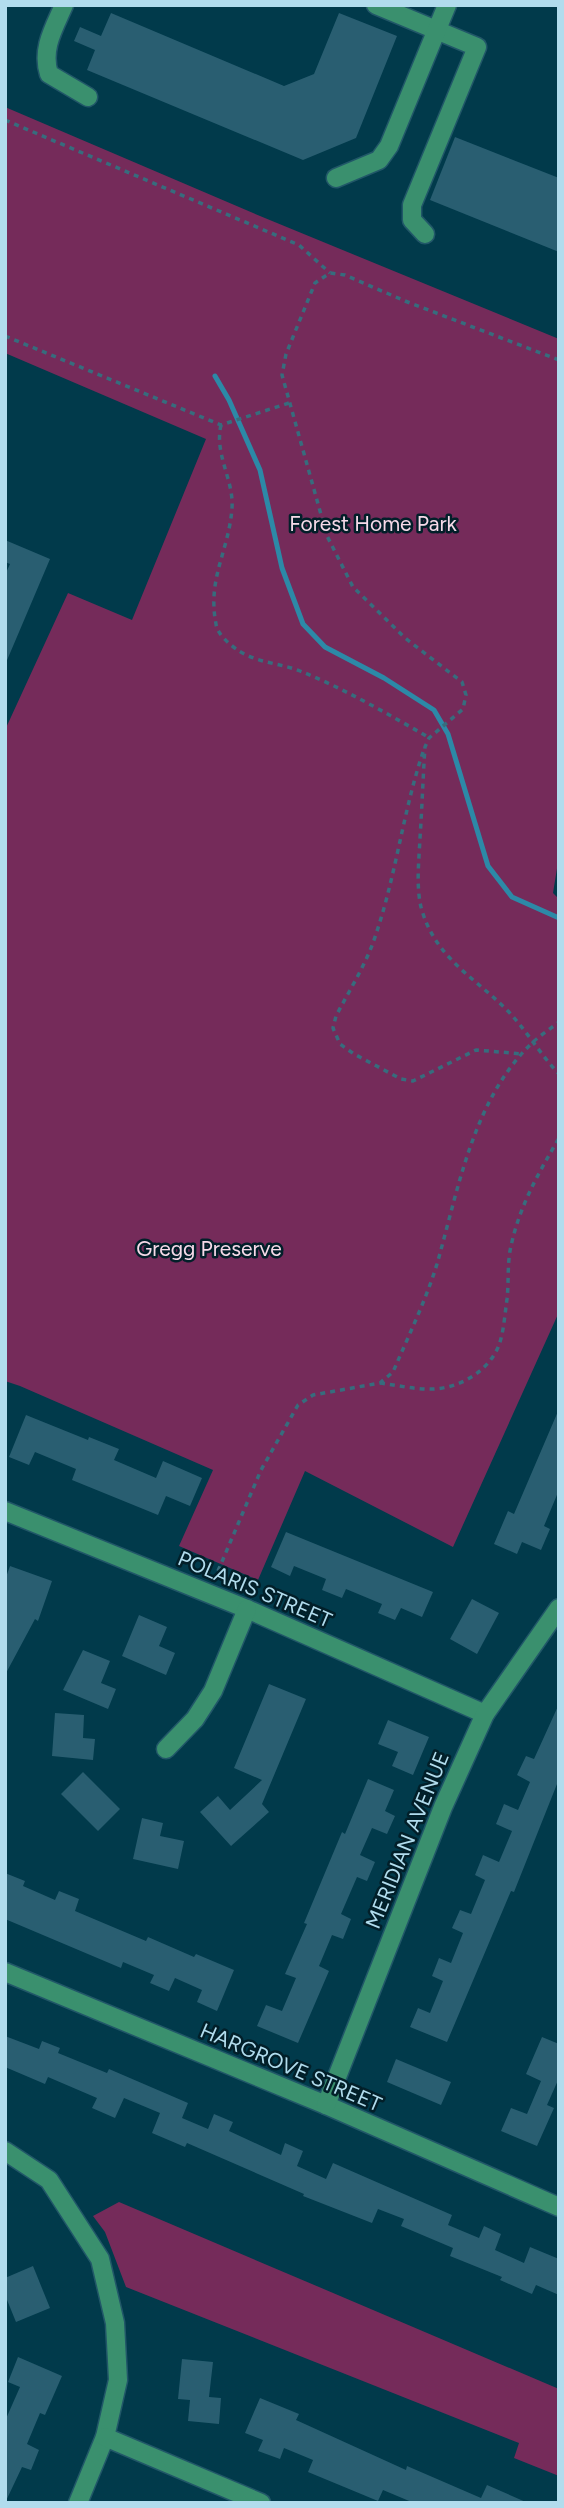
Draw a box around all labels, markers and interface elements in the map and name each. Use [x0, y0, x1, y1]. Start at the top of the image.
park label: Forest Home Park [289, 511, 457, 536]
park label: Gregg Preserve [136, 1236, 282, 1261]
street label: POLARIS STREET [174, 1545, 336, 1633]
street label: MERIDIAN AVENUE [360, 1748, 454, 1932]
street label: HARGROVE STREET [197, 2017, 386, 2117]

